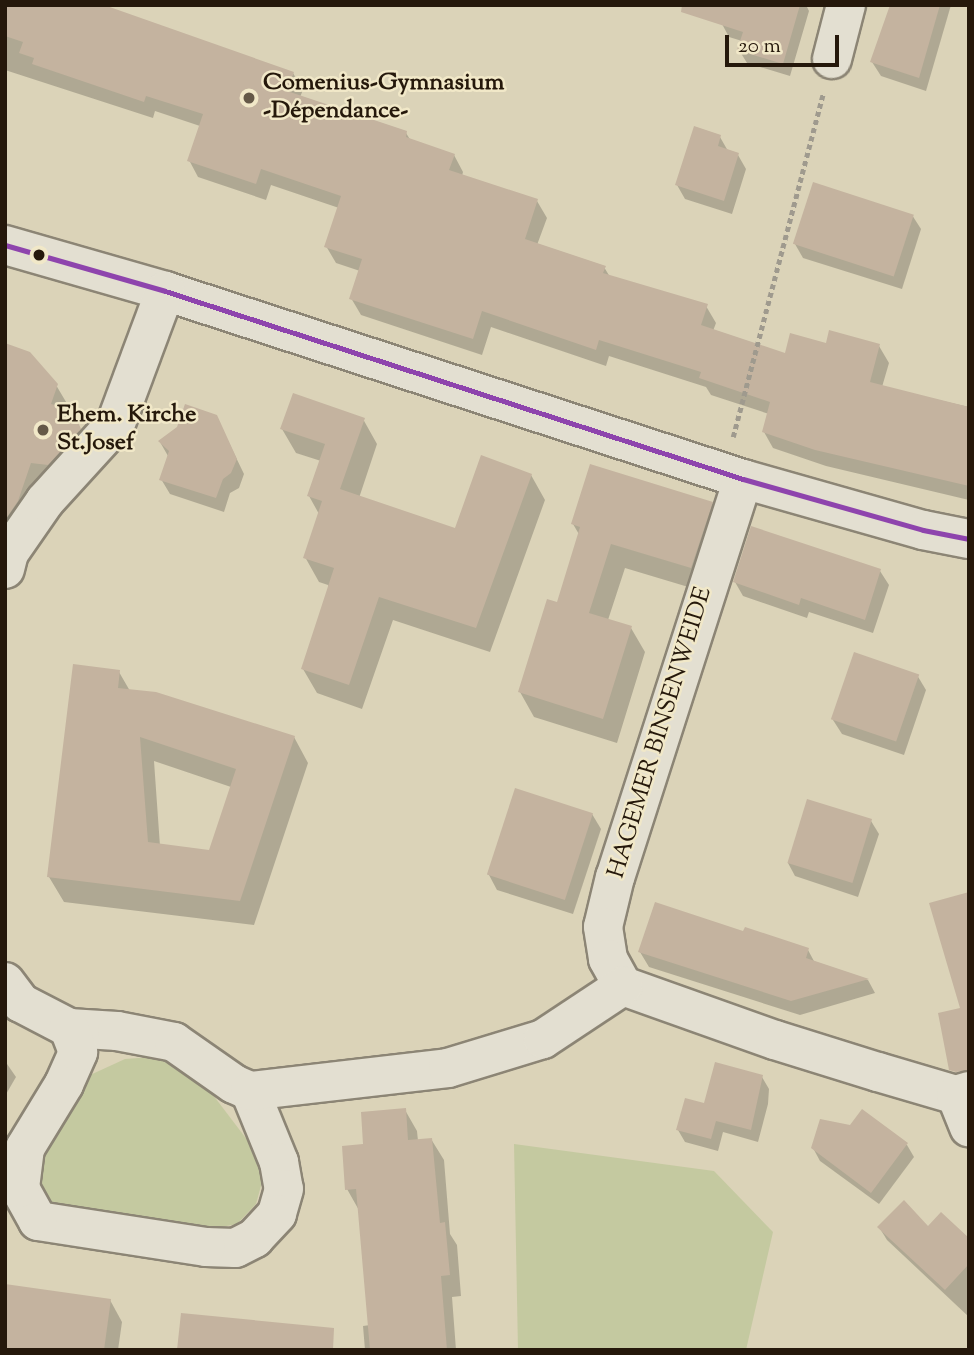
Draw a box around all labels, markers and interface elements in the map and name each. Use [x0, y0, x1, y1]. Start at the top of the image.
scale bar [729, 21, 843, 65]
text: 20 m [738, 32, 781, 62]
place label: Comenius-Gymnasium -Dépendance- [263, 70, 504, 126]
marker: Comenius-Gymnasium -Dépendance- [241, 90, 257, 106]
unlabelled marker [32, 248, 46, 262]
place label: Ehem. Kirche St.Josef [57, 402, 196, 458]
marker: Ehem. Kirche St.Josef [35, 422, 51, 438]
street label: HAGEMER BINSENWEIDE [603, 584, 719, 882]

